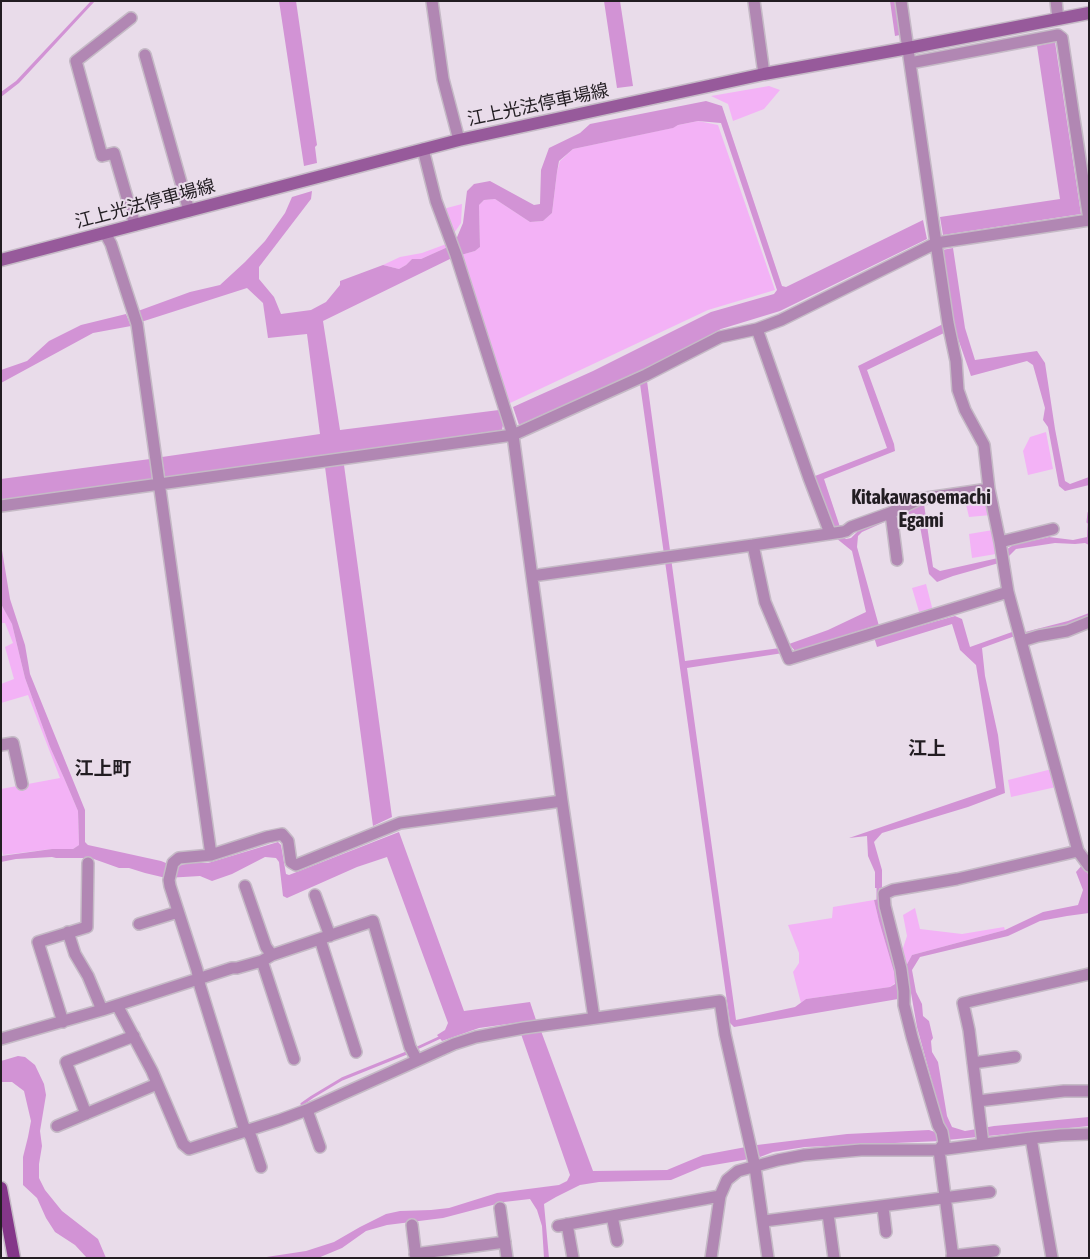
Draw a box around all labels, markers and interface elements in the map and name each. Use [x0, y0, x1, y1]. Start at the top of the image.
street label: 江上光法停車場線 [465, 79, 611, 131]
street label: 江上光法停車場線 [73, 175, 217, 233]
district label: Kitakawasoemachi Egami [851, 486, 991, 533]
district label: 江上 [908, 738, 946, 760]
district label: 江上町 [75, 758, 131, 780]

